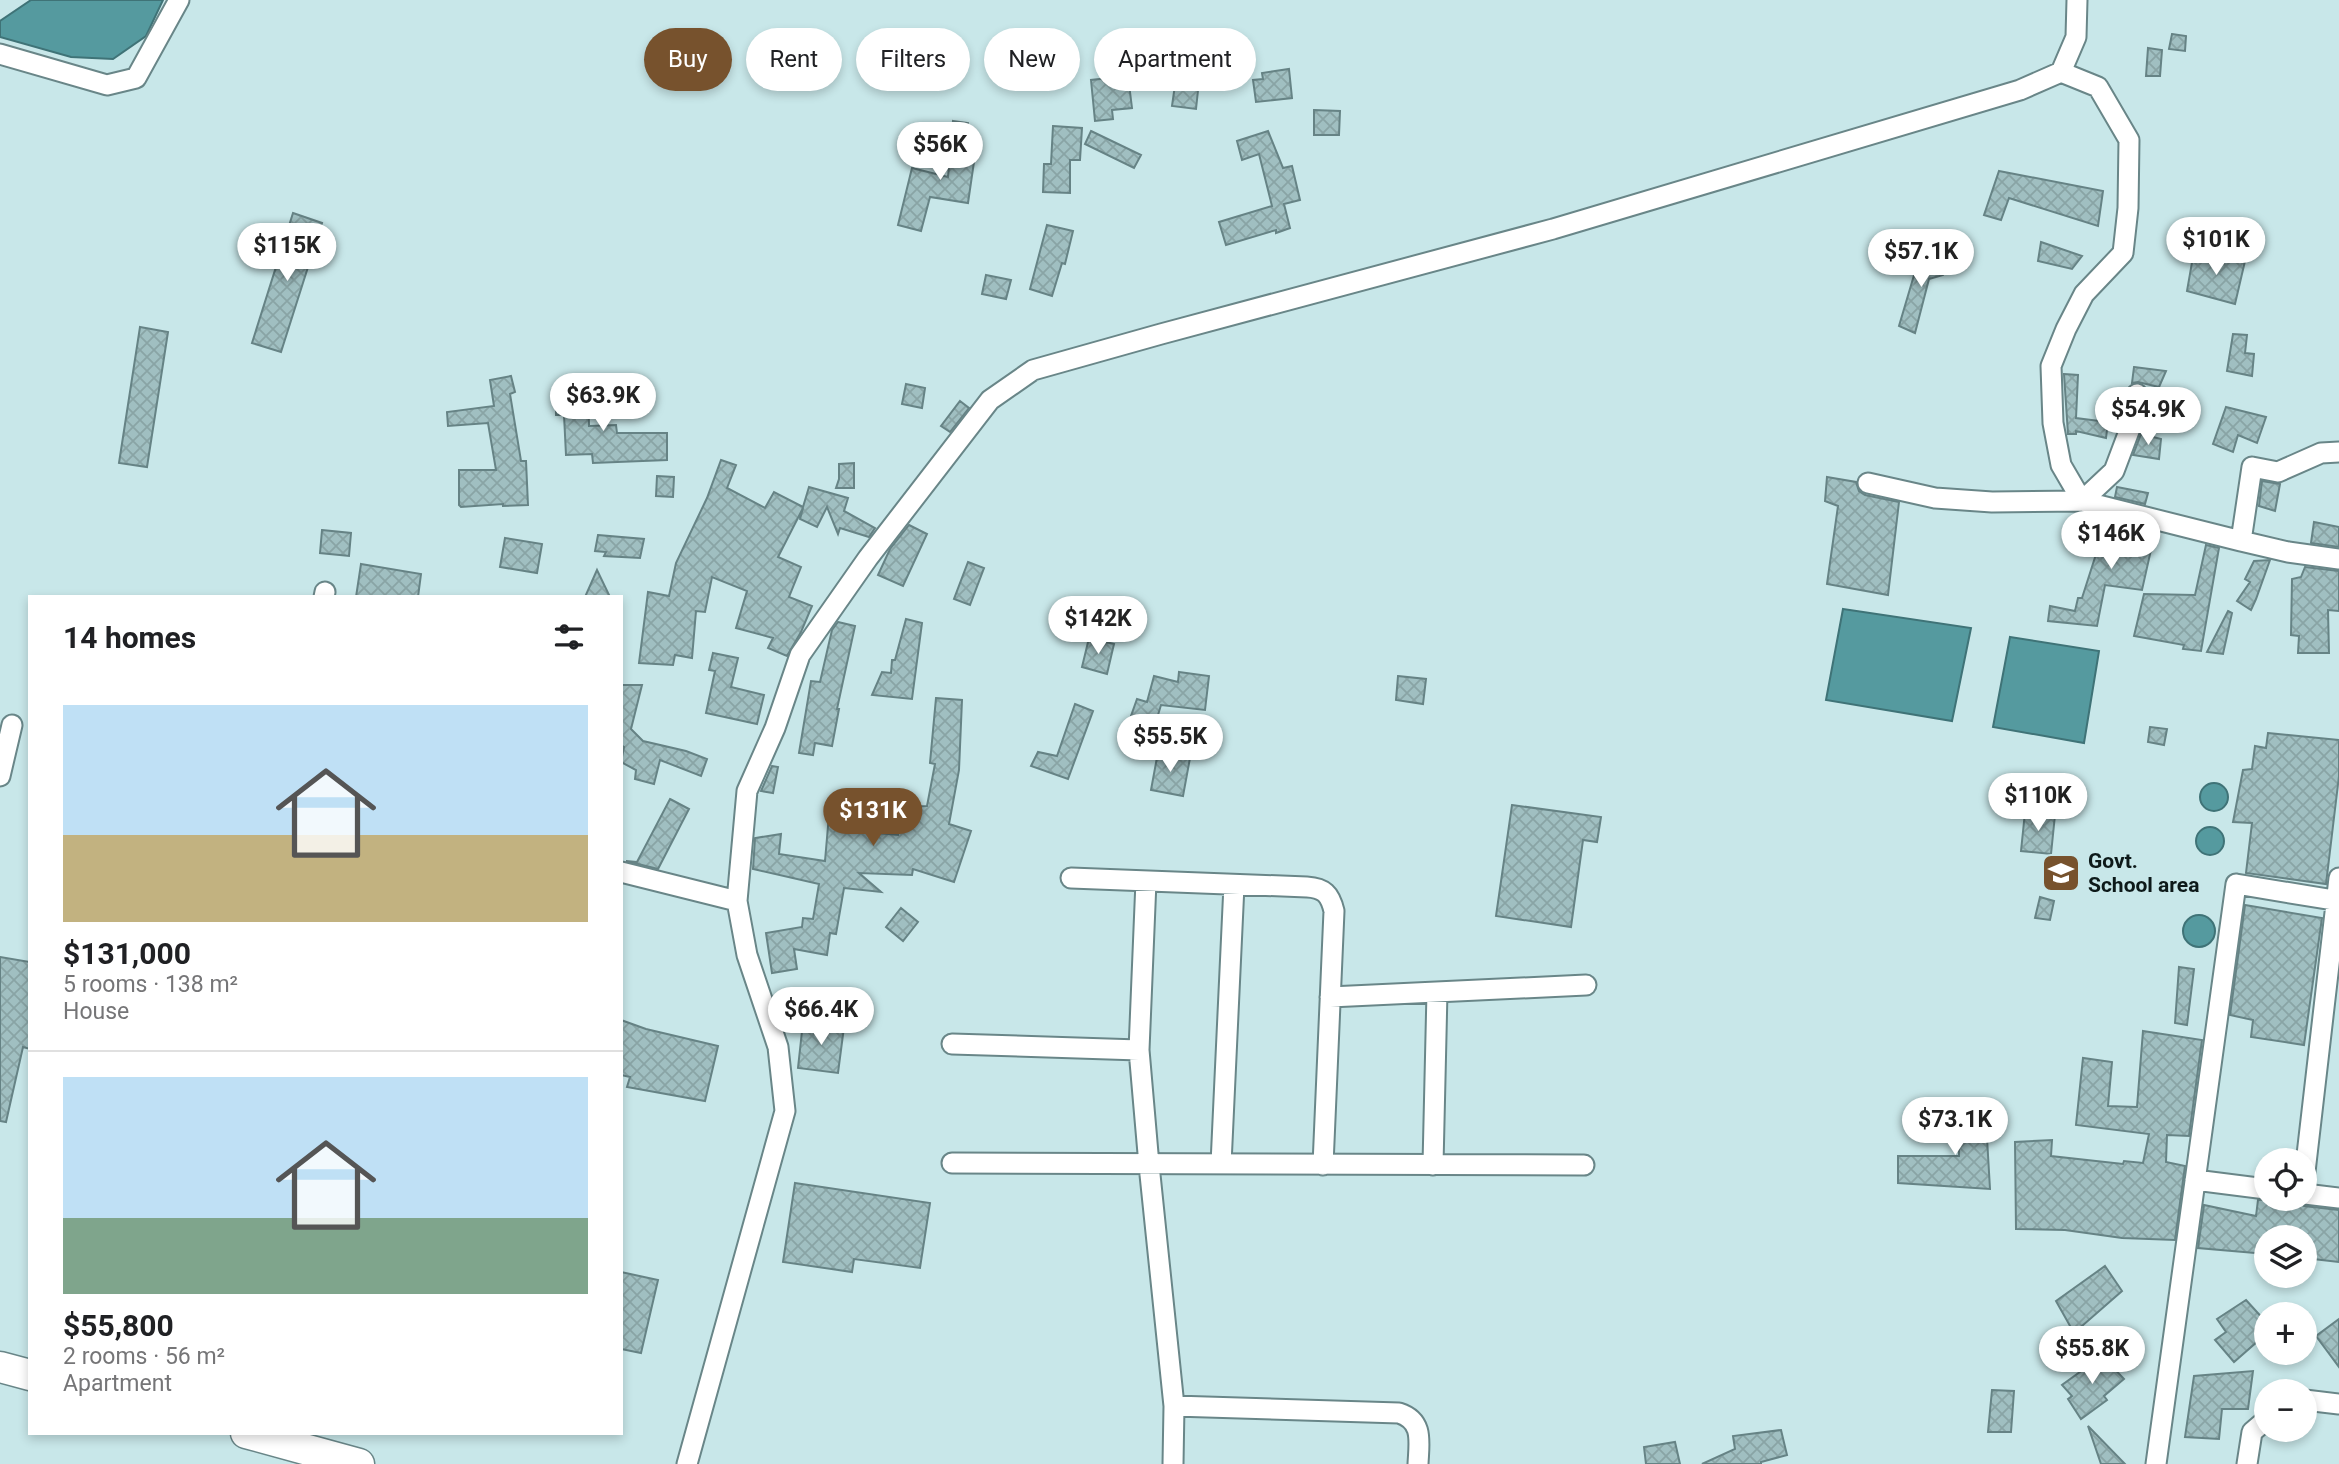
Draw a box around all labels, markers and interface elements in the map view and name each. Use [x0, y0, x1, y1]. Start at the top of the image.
chip: Buy [644, 28, 732, 91]
chip: Rent [746, 28, 842, 91]
chip: Filters [856, 28, 970, 91]
chip: New [984, 28, 1080, 91]
chip: Apartment [1094, 28, 1256, 91]
pin: $56K [899, 122, 981, 182]
text: $56K [913, 131, 967, 158]
pin: $101K [2167, 218, 2265, 277]
pin: $115K [238, 224, 336, 283]
text: $101K [2182, 226, 2250, 253]
pin: $57.1K [1864, 230, 1978, 289]
text: $115K [253, 232, 321, 259]
text: $57.1K [1884, 238, 1958, 265]
pin: $63.9K [546, 374, 660, 433]
text: $63.9K [566, 382, 640, 409]
pin: $54.9K [2091, 388, 2205, 447]
text: $54.9K [2111, 396, 2185, 423]
pin: $146K [2062, 512, 2160, 571]
text: $146K [2077, 520, 2145, 547]
pin: $142K [1049, 596, 1147, 656]
text: $142K [1064, 605, 1132, 632]
icon: filters [550, 618, 588, 656]
text: 14 homes [63, 620, 196, 655]
pin: $55.5K [1113, 714, 1227, 774]
text: $55.5K [1133, 723, 1207, 750]
icon: home [263, 750, 389, 876]
pin: $110K [1989, 774, 2087, 833]
text: $110K [2004, 782, 2072, 809]
pin: $131K [824, 788, 922, 848]
text: $131K [839, 797, 907, 824]
place label: Govt. School area [2088, 849, 2199, 897]
school or university icon: Govt. School area [2040, 852, 2082, 894]
text: $131,000 [63, 936, 191, 971]
text: 5 rooms · 138 m² [63, 971, 238, 998]
pin: $66.4K [764, 988, 878, 1047]
text: $66.4K [784, 996, 858, 1023]
text: House [63, 998, 129, 1025]
pin: $73.1K [1898, 1098, 2012, 1157]
text: $73.1K [1918, 1106, 1992, 1133]
icon: home [263, 1122, 389, 1248]
map controls [2254, 1148, 2317, 1442]
button: locate [2254, 1148, 2317, 1211]
button: layers [2254, 1225, 2317, 1288]
button: + [2254, 1302, 2317, 1365]
text: $55,800 [63, 1308, 174, 1343]
pin: $55.8K [2035, 1326, 2149, 1386]
text: $55.8K [2055, 1335, 2129, 1362]
text: 2 rooms · 56 m² [63, 1343, 225, 1370]
text: Apartment [63, 1370, 172, 1397]
button: − [2254, 1379, 2317, 1442]

